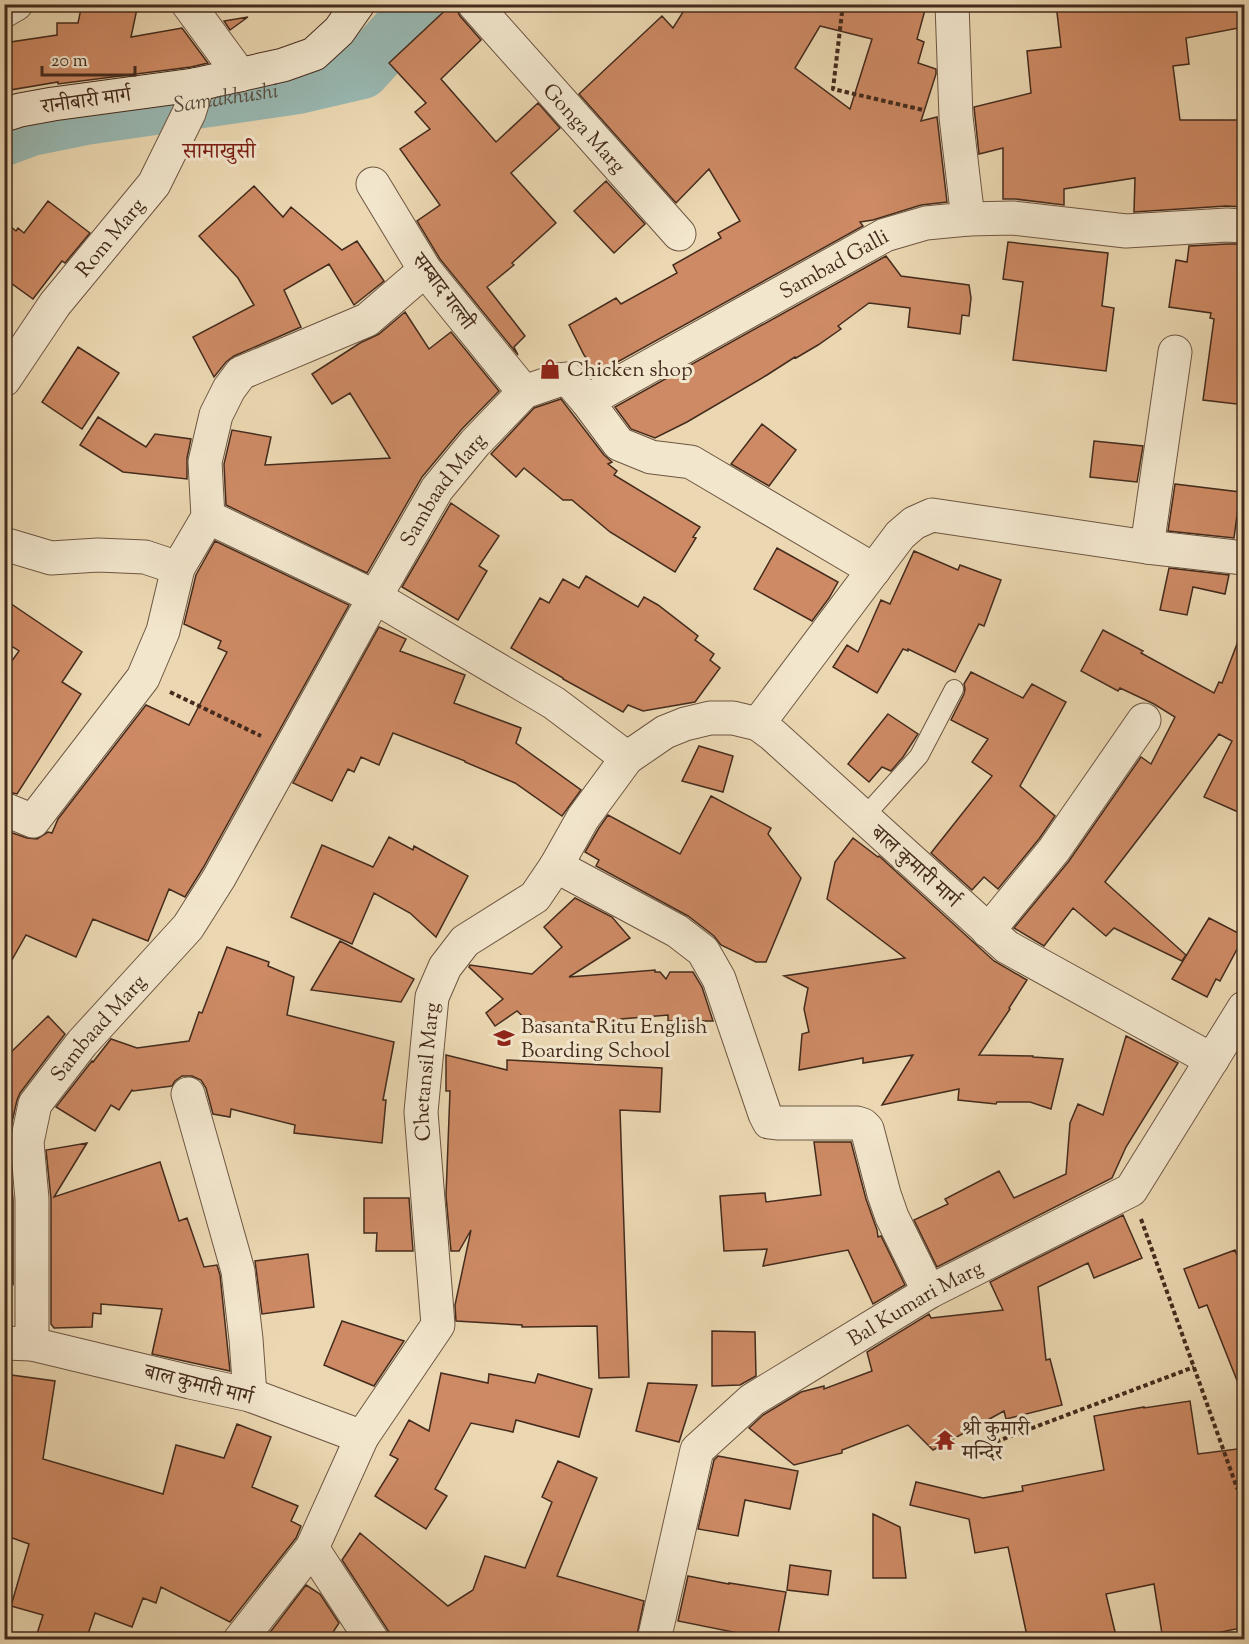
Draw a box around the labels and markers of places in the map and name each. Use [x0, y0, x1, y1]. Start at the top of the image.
place label: Chicken shop [567, 356, 693, 386]
shop icon: Chicken shop [538, 357, 562, 381]
place label: Basanta Ritu English Boarding School [521, 1013, 708, 1067]
school or university icon: Basanta Ritu English Boarding School [492, 1026, 516, 1050]
place label: श्री कुमारी मन्दिर [961, 1415, 1031, 1469]
temple icon: श्री कुमारी मन्दिर [933, 1428, 957, 1452]

